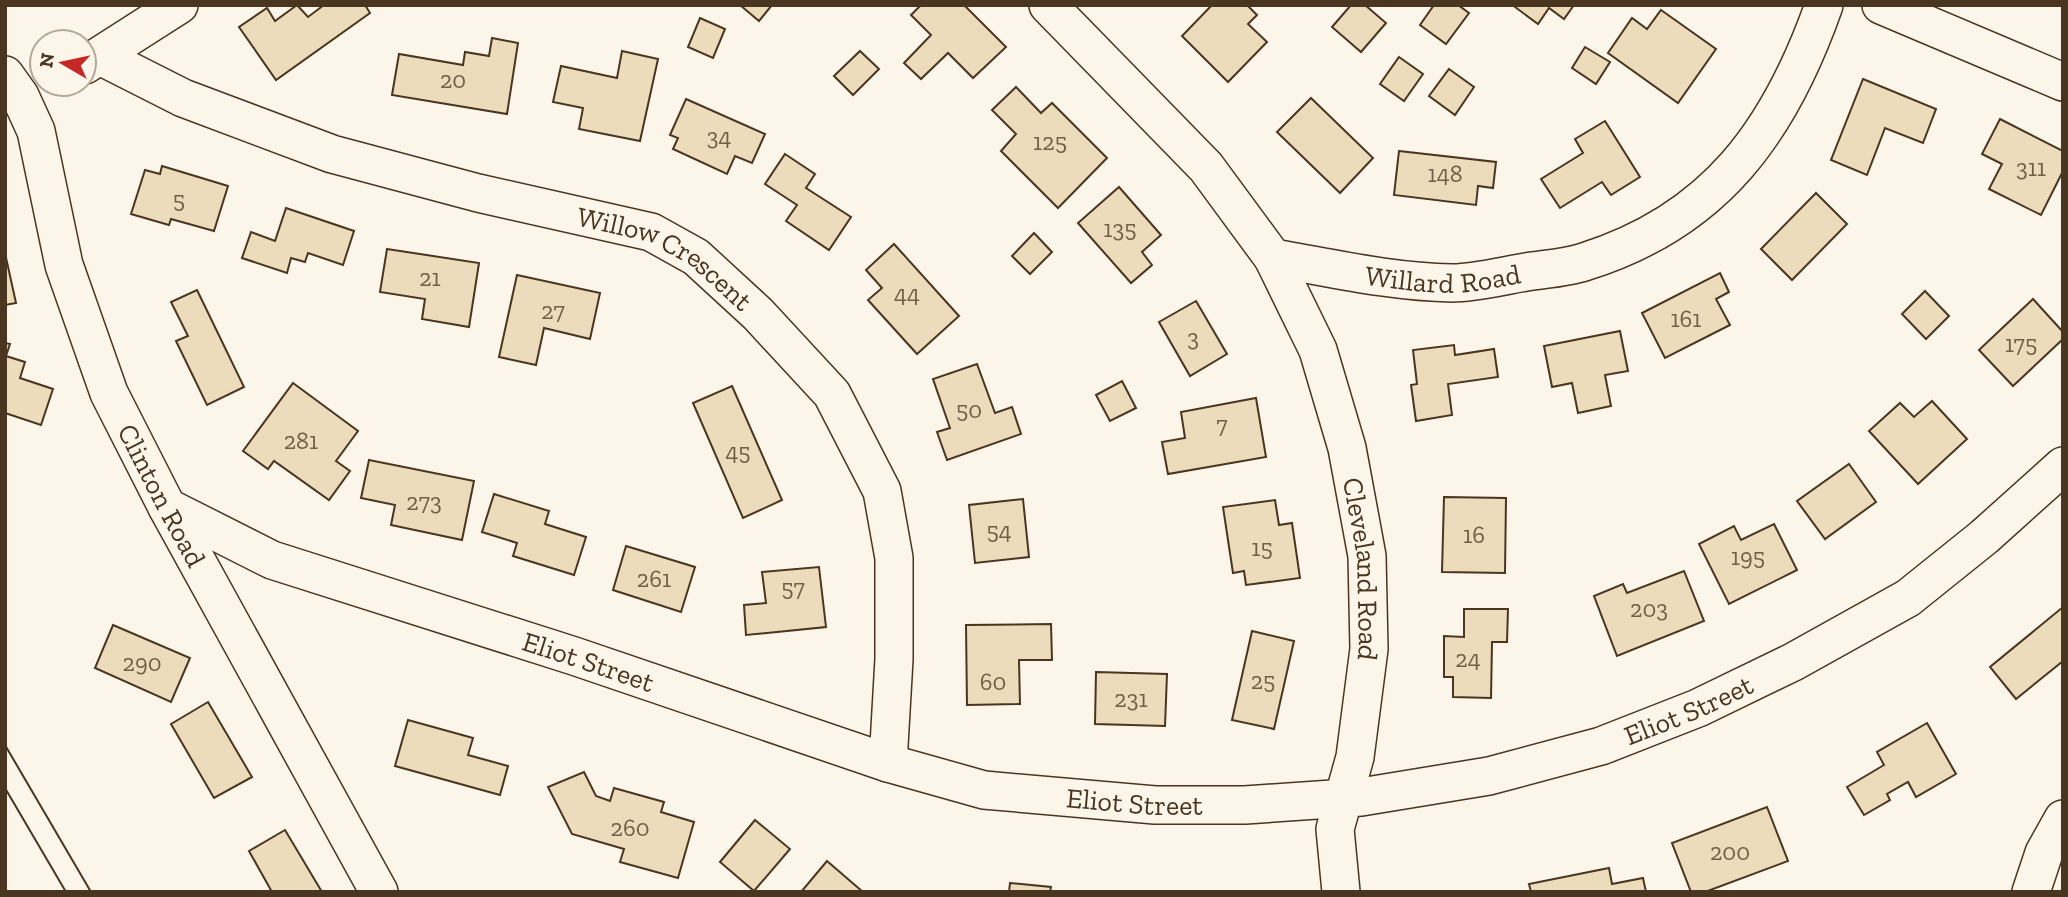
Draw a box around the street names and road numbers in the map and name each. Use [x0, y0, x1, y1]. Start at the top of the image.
street label: Willow Crescent [574, 200, 759, 318]
street label: Willard Road [1363, 257, 1523, 300]
street label: Clinton Road [110, 418, 213, 573]
street label: Cleveland Road [1336, 475, 1385, 663]
street label: Eliot Street [518, 625, 659, 699]
street label: Eliot Street [1619, 668, 1759, 752]
street label: Eliot Street [1065, 781, 1203, 822]

